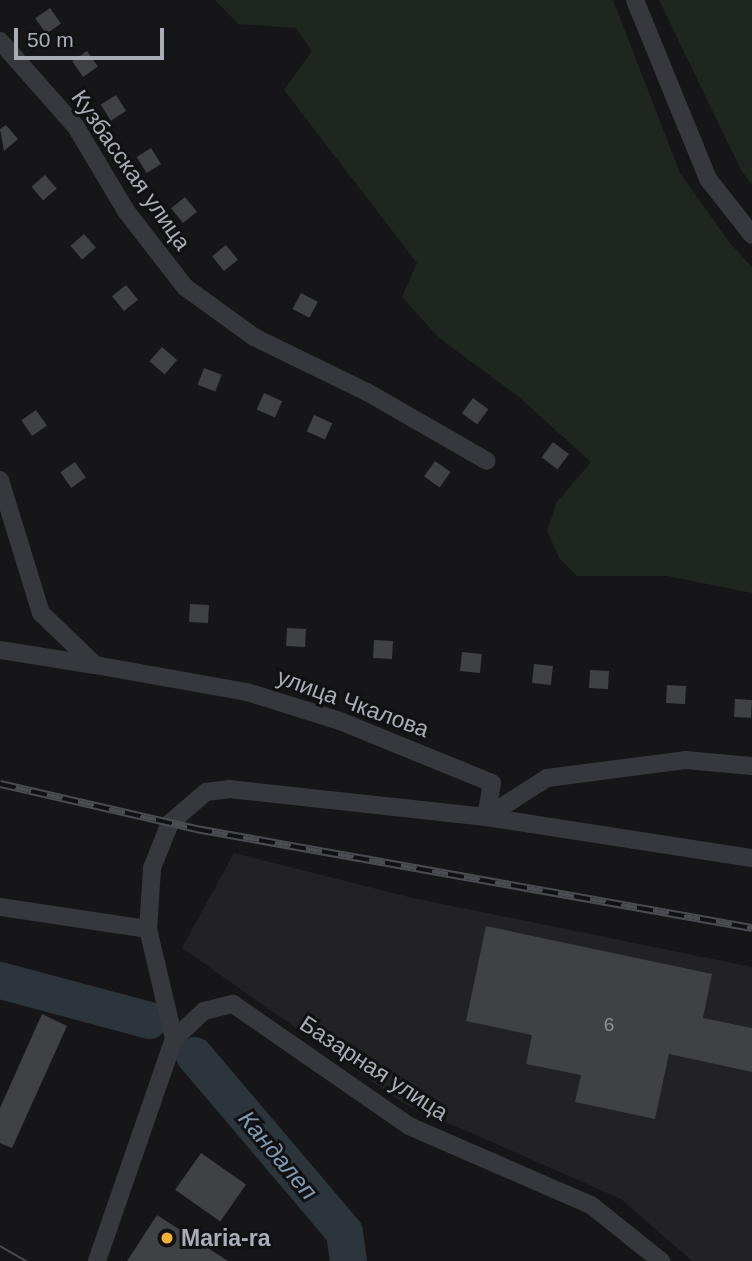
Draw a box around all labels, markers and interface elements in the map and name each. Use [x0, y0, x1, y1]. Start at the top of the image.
scale bar [18, 14, 168, 58]
text: 50 m [27, 28, 74, 51]
street label: Кузбасская улица [65, 85, 197, 255]
street label: улица Чкалова [273, 663, 433, 743]
street label: Базарная улица [295, 1010, 453, 1126]
house number: 6 [604, 1014, 614, 1036]
water label: Кандалеп [233, 1105, 323, 1205]
place label: Maria-ra [181, 1224, 270, 1252]
marker: Maria-ra [159, 1230, 175, 1246]

